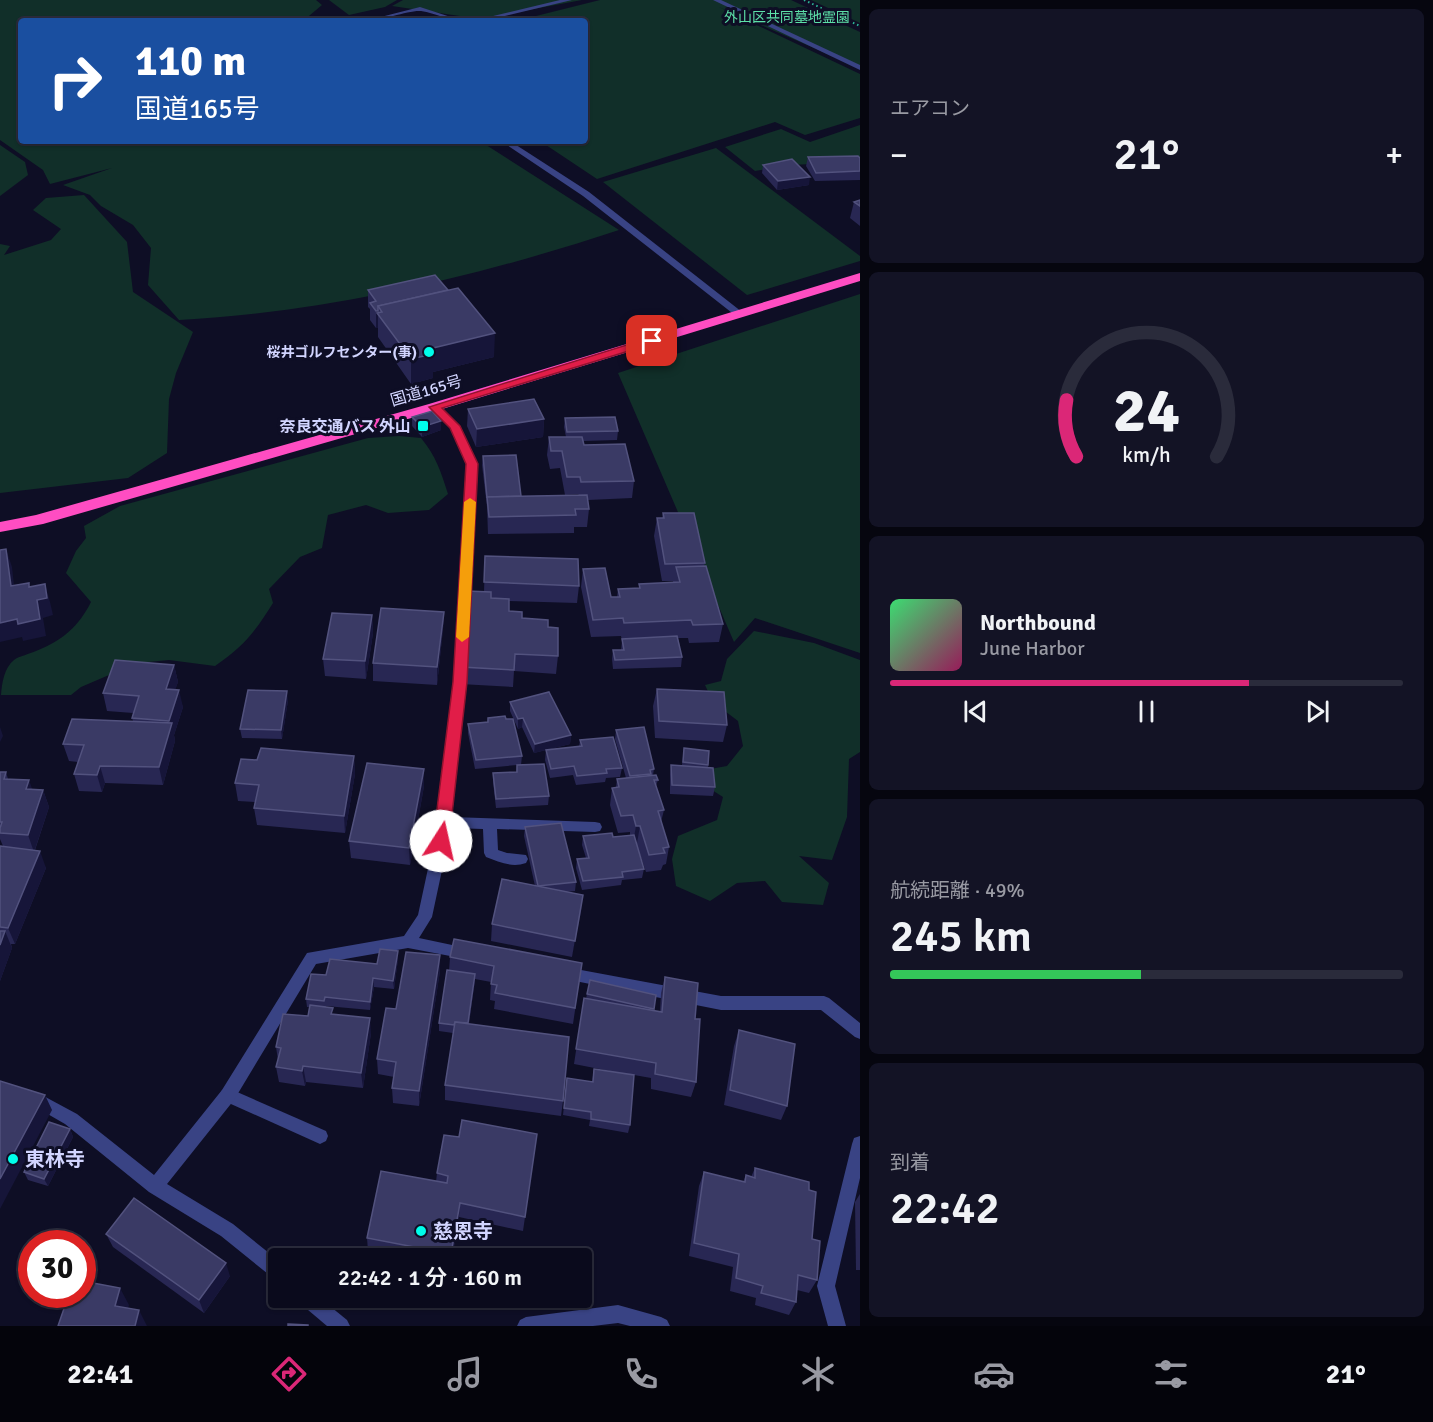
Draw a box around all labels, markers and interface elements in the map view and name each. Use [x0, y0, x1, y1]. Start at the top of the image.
park label: 外山区共同墓地霊園 [724, 9, 850, 26]
text: 110 m [135, 36, 246, 87]
icon: right [36, 42, 114, 120]
text: 国道165号 [135, 93, 260, 126]
text: エアコン [890, 96, 970, 121]
text: 21° [1114, 127, 1179, 182]
text: − [890, 135, 908, 176]
text: + [1385, 135, 1403, 176]
pin [626, 315, 677, 366]
icon: arrive [635, 324, 668, 357]
place label: 桜井ゴルフセンター(事) [267, 344, 417, 361]
marker: 桜井ゴルフセンター(事) [422, 345, 436, 359]
street label: 国道165号 [388, 371, 465, 411]
text: 24 [1113, 372, 1180, 449]
place label: 奈良交通バス 外山 [279, 417, 411, 437]
marker: 奈良交通バス 外山 [416, 419, 430, 433]
text: km/h [1122, 442, 1171, 468]
text: Northbound [980, 609, 1096, 636]
text: June Harbor [980, 636, 1085, 661]
icon: previous [959, 695, 992, 728]
icon: pause [1130, 695, 1163, 728]
icon: next [1301, 695, 1334, 728]
position arrow [409, 809, 473, 873]
text: 航続距離 · 49% [890, 878, 1025, 903]
text: 245 km [890, 909, 1032, 964]
place label: 東林寺 [25, 1147, 85, 1172]
text: 到着 [890, 1150, 930, 1175]
marker: 東林寺 [6, 1152, 20, 1166]
text: 22:42 [890, 1181, 1000, 1236]
place label: 慈恩寺 [433, 1219, 493, 1244]
marker: 慈恩寺 [414, 1224, 428, 1238]
speed limit sign: 30 [18, 1230, 96, 1308]
text: 22:42 · 1 分 · 160 m [338, 1264, 522, 1291]
icon: directions [268, 1353, 310, 1395]
icon: music [444, 1353, 486, 1395]
icon: phone [620, 1353, 662, 1395]
icon: climate [797, 1353, 839, 1395]
icon: car [973, 1353, 1015, 1395]
icon: filters [1150, 1353, 1192, 1395]
text: 22:41 [67, 1358, 133, 1391]
text: 21° [1326, 1358, 1366, 1391]

